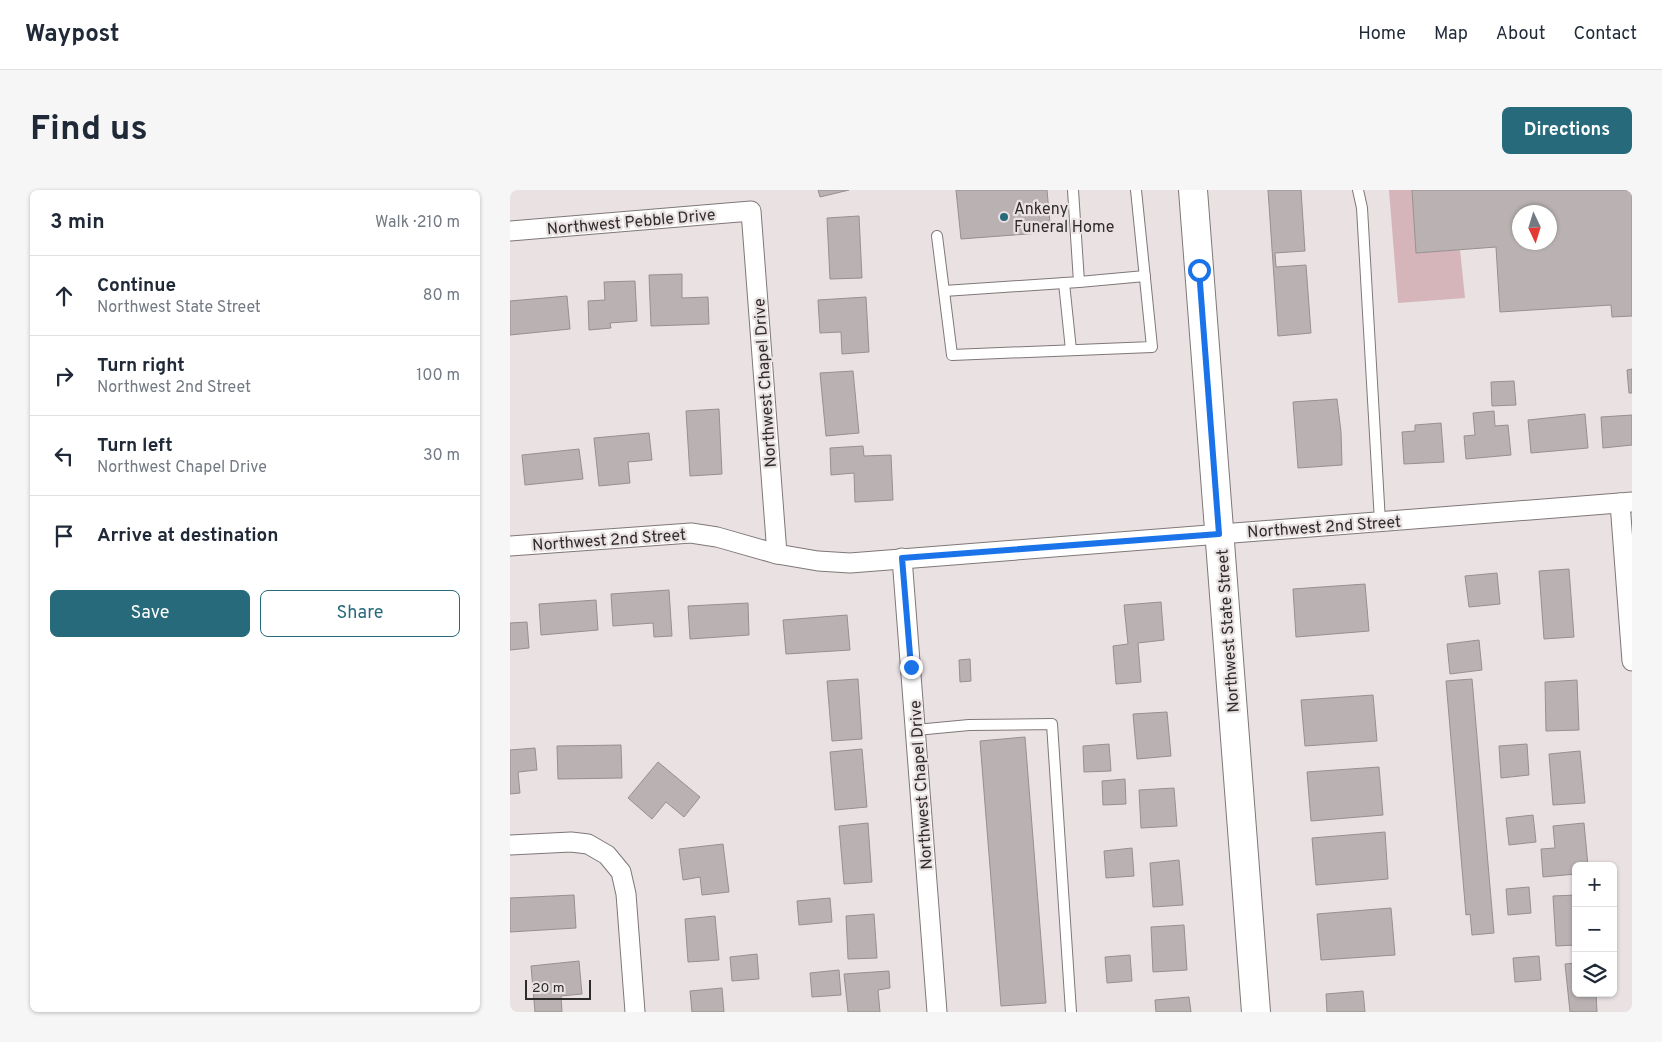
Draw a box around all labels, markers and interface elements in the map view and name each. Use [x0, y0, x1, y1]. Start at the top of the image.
text: Waypost [25, 20, 119, 50]
text: Home [1358, 23, 1406, 46]
text: Map [1434, 23, 1468, 46]
text: About [1496, 23, 1545, 46]
text: Contact [1573, 23, 1637, 46]
button: Directions [1502, 107, 1632, 154]
text: Find us [30, 108, 148, 152]
place label: Ankeny Funeral Home [1014, 200, 1114, 238]
north arrow [1512, 205, 1557, 250]
street label: Northwest Pebble Drive [546, 206, 716, 240]
text: 3 min [50, 209, 105, 236]
marker: Ankeny Funeral Home [998, 211, 1010, 223]
text: Walk · 210 m [375, 213, 460, 233]
route start [1188, 259, 1211, 282]
text: Continue [97, 274, 176, 298]
icon: ahead [50, 282, 78, 310]
text: 80 m [423, 286, 460, 306]
street label: Northwest Chapel Drive [750, 297, 782, 468]
text: Northwest State Street [97, 298, 261, 318]
text: Turn right [97, 354, 185, 378]
icon: right [50, 362, 78, 390]
text: 100 m [416, 366, 460, 386]
text: Northwest 2nd Street [97, 378, 251, 398]
text: Turn left [97, 434, 173, 458]
icon: left [50, 442, 78, 470]
text: 30 m [423, 446, 460, 466]
text: Northwest Chapel Drive [97, 458, 267, 478]
street label: Northwest 2nd Street [1247, 513, 1402, 543]
icon: arrive [50, 522, 78, 550]
text: Arrive at destination [97, 524, 278, 548]
street label: Northwest 2nd Street [532, 526, 687, 556]
street label: Northwest State Street [1213, 548, 1245, 713]
button: Save [50, 590, 250, 637]
button: Share [260, 590, 460, 637]
route end [900, 656, 923, 679]
street label: Northwest Chapel Drive [906, 699, 938, 870]
map controls [1572, 862, 1617, 997]
button: + [1572, 862, 1617, 907]
button: − [1572, 907, 1617, 952]
button: layers [1572, 952, 1617, 997]
scale bar [525, 977, 591, 1000]
text: 20 m [532, 980, 565, 997]

